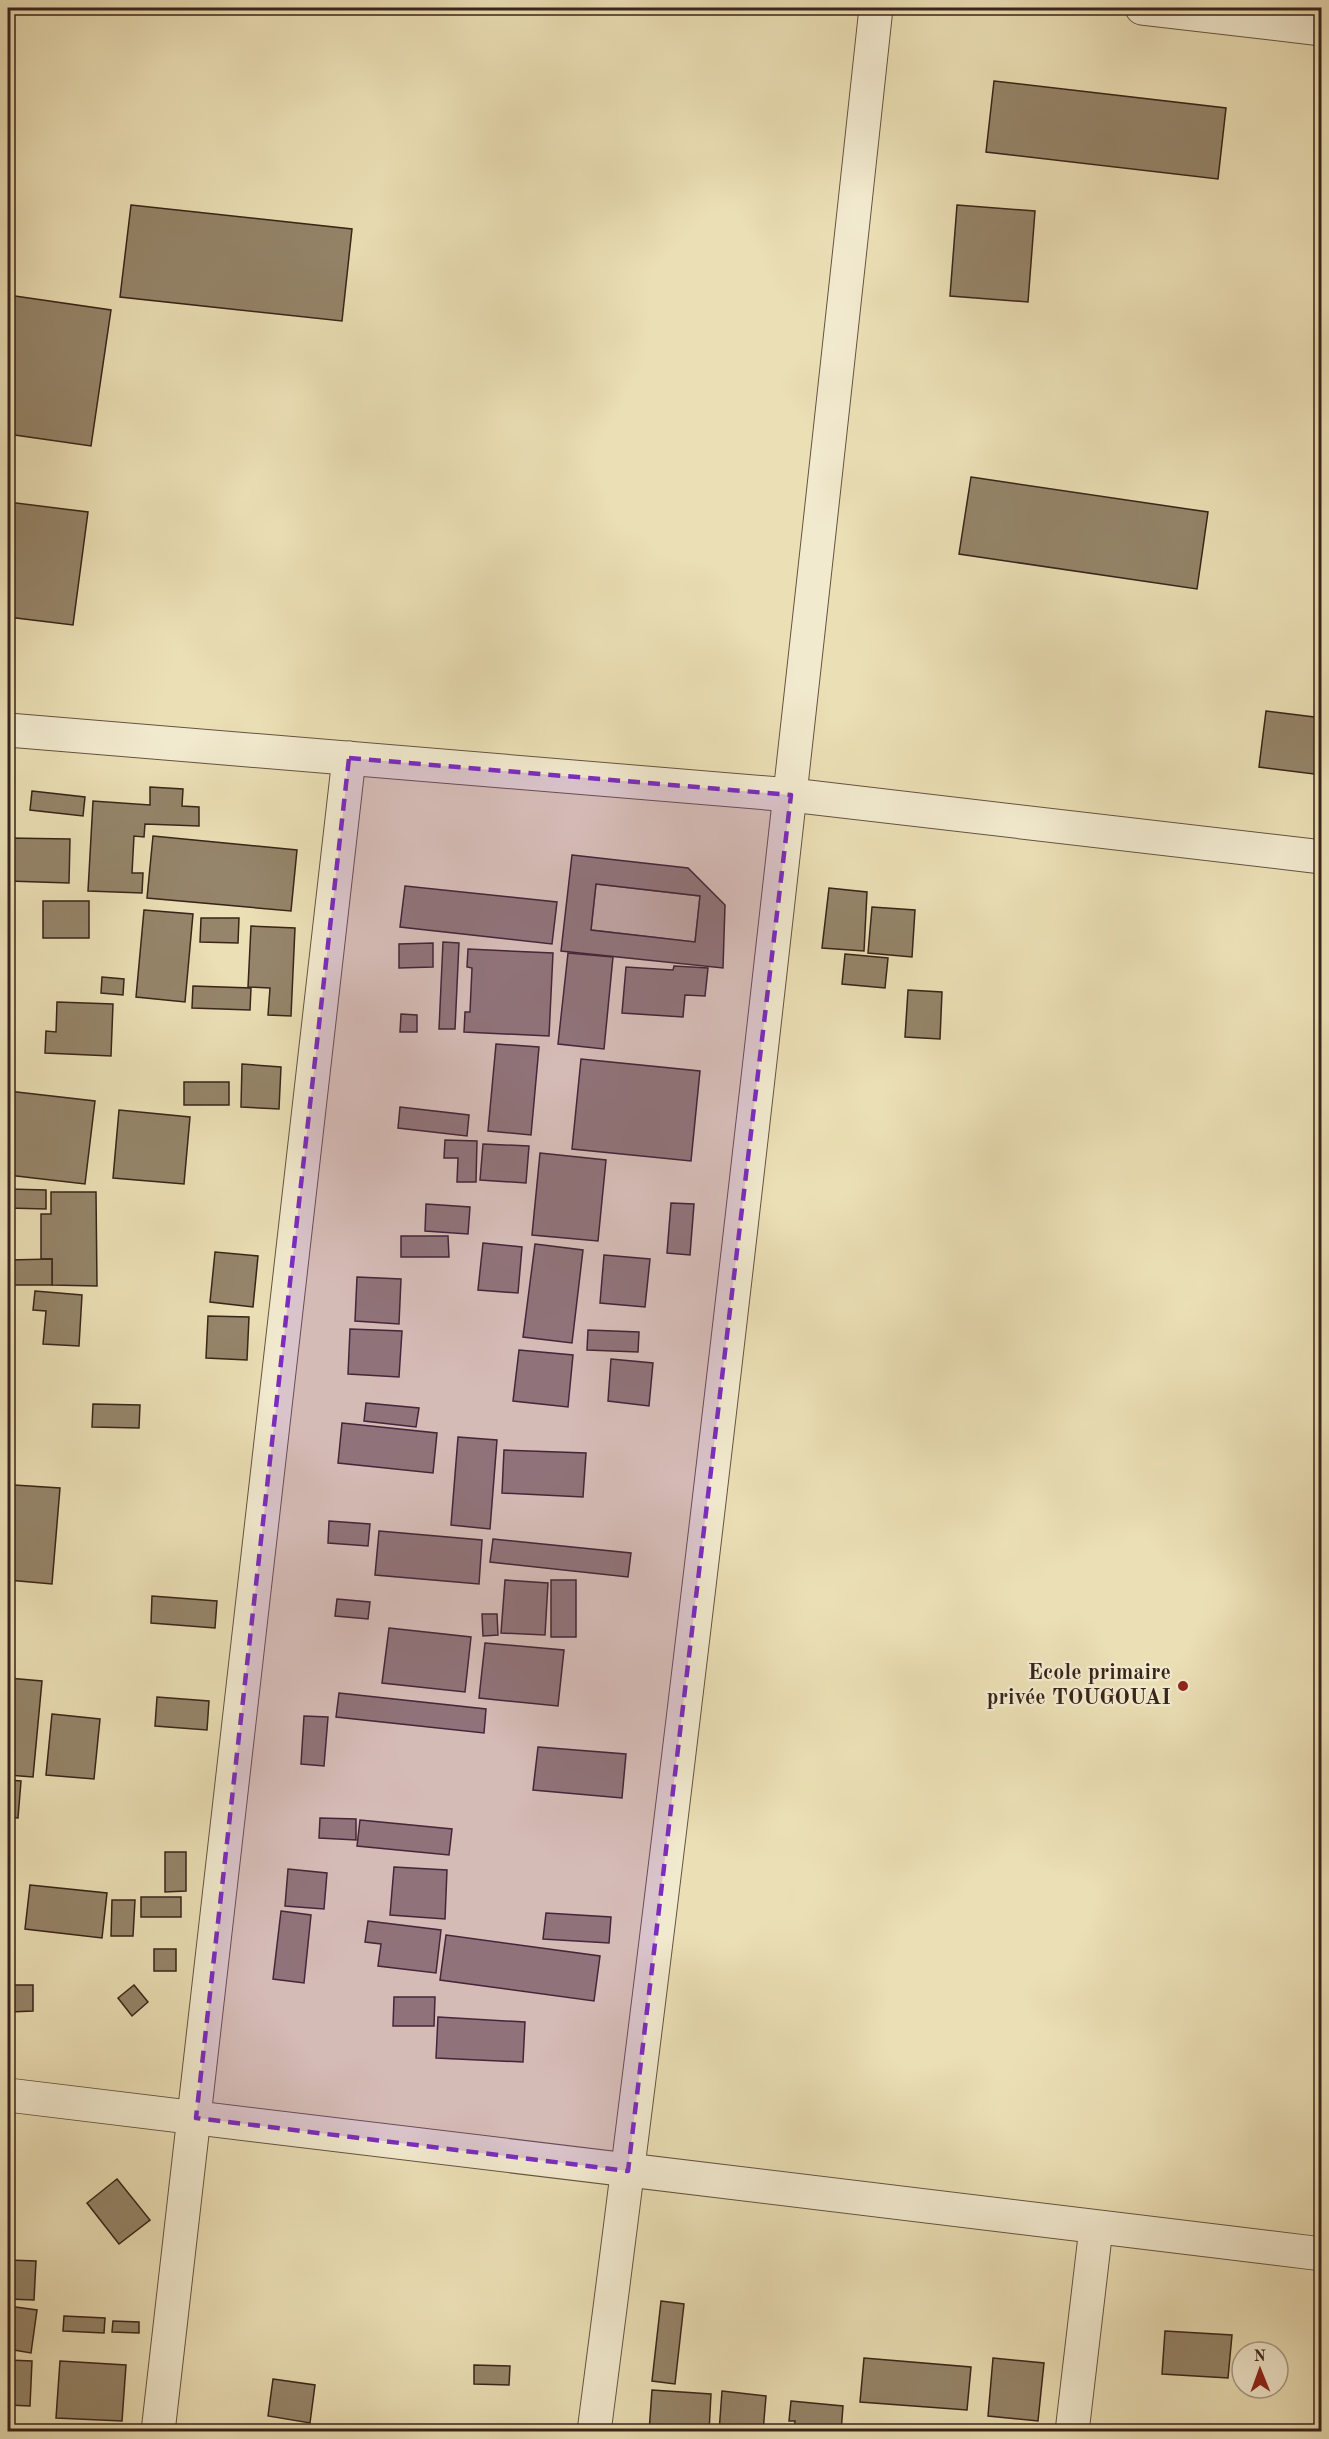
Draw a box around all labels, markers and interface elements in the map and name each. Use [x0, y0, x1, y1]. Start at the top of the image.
place label: Ecole primaire privée TOUGOUAI [987, 1662, 1171, 1709]
marker: Ecole primaire privée TOUGOUAI [1176, 1679, 1190, 1693]
north arrow [1230, 2340, 1290, 2400]
text: N [1254, 2349, 1267, 2365]

